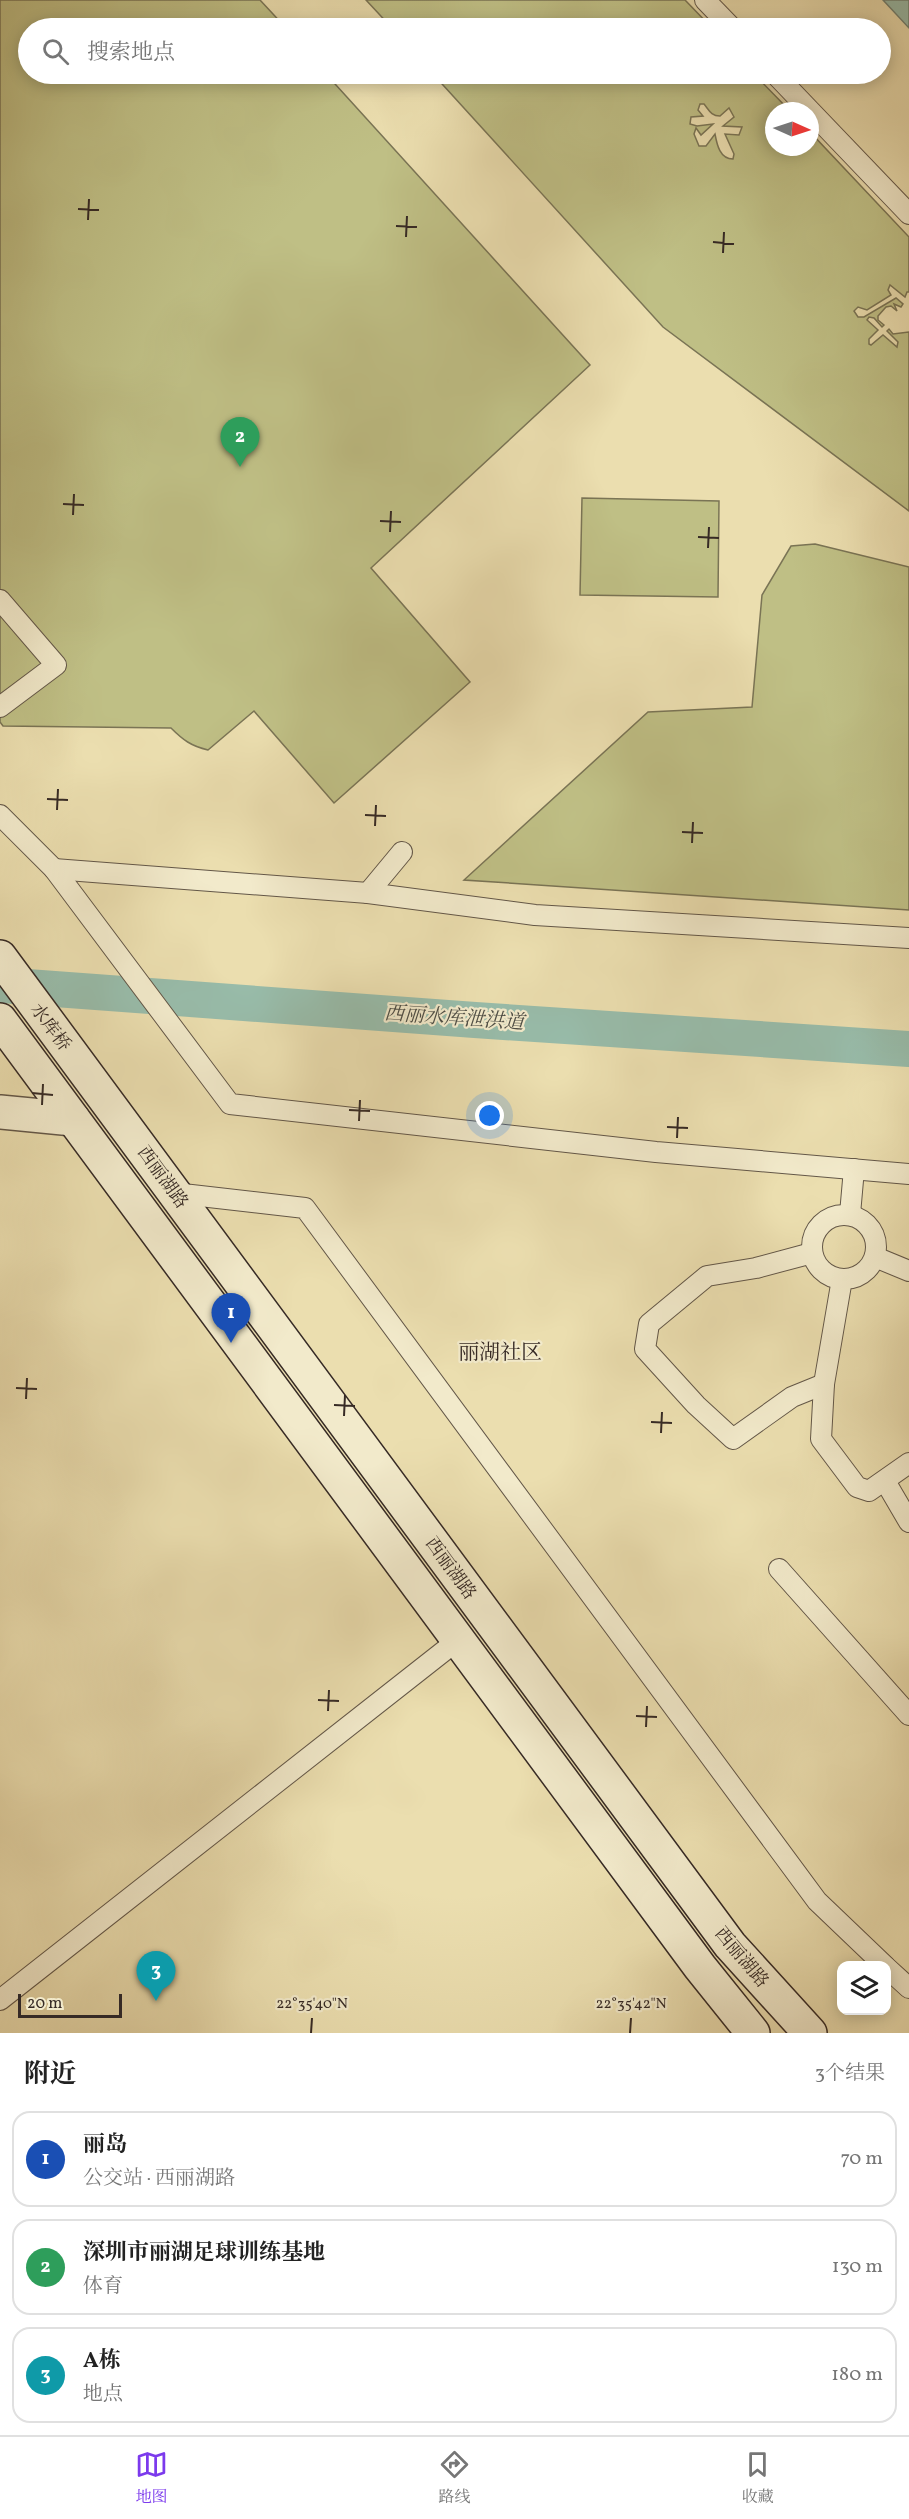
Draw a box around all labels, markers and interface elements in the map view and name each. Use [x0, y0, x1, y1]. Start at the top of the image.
search box [18, 18, 891, 84]
icon: search [39, 35, 72, 68]
text: 搜索地点 [87, 38, 175, 69]
north arrow [765, 102, 819, 156]
pin: 2 [220, 418, 260, 467]
street label: 水库桥 [24, 999, 76, 1057]
water label: 西丽水库泄洪道 [383, 1000, 528, 1038]
your location [475, 1101, 504, 1130]
street label: 西丽湖路 [131, 1141, 193, 1214]
pin: 1 [212, 1294, 250, 1343]
district label: 丽湖社区 [458, 1339, 542, 1368]
street label: 西丽湖路 [419, 1532, 481, 1605]
street label: 西丽湖路 [708, 1922, 774, 1994]
pin: 3 [136, 1952, 176, 2001]
map controls [837, 1961, 891, 2015]
button: layers [837, 1961, 891, 2015]
scale bar [18, 1991, 122, 2018]
text: 20 m [27, 1993, 62, 2015]
text: 22°35'40"N [276, 1994, 348, 2015]
text: 22°35'42"N [595, 1994, 667, 2015]
text: 附近 [24, 2057, 76, 2093]
text: 3个结果 [815, 2060, 885, 2088]
text: 丽岛 [83, 2130, 127, 2161]
text: 1 [41, 2145, 50, 2173]
text: 70 m [840, 2145, 883, 2173]
text: 公交站 · 西丽湖路 [83, 2165, 235, 2193]
text: 深圳市丽湖足球训练基地 [83, 2238, 325, 2269]
text: 2 [40, 2253, 51, 2281]
text: 130 m [832, 2253, 883, 2281]
text: 体育 [83, 2273, 123, 2301]
text: A栋 [83, 2346, 121, 2377]
text: 3 [40, 2361, 51, 2389]
text: 180 m [831, 2361, 883, 2389]
text: 地点 [83, 2381, 123, 2409]
tab: 地图 [135, 2448, 168, 2509]
tab: 路线 [438, 2448, 471, 2509]
tab: 收藏 [741, 2448, 774, 2509]

